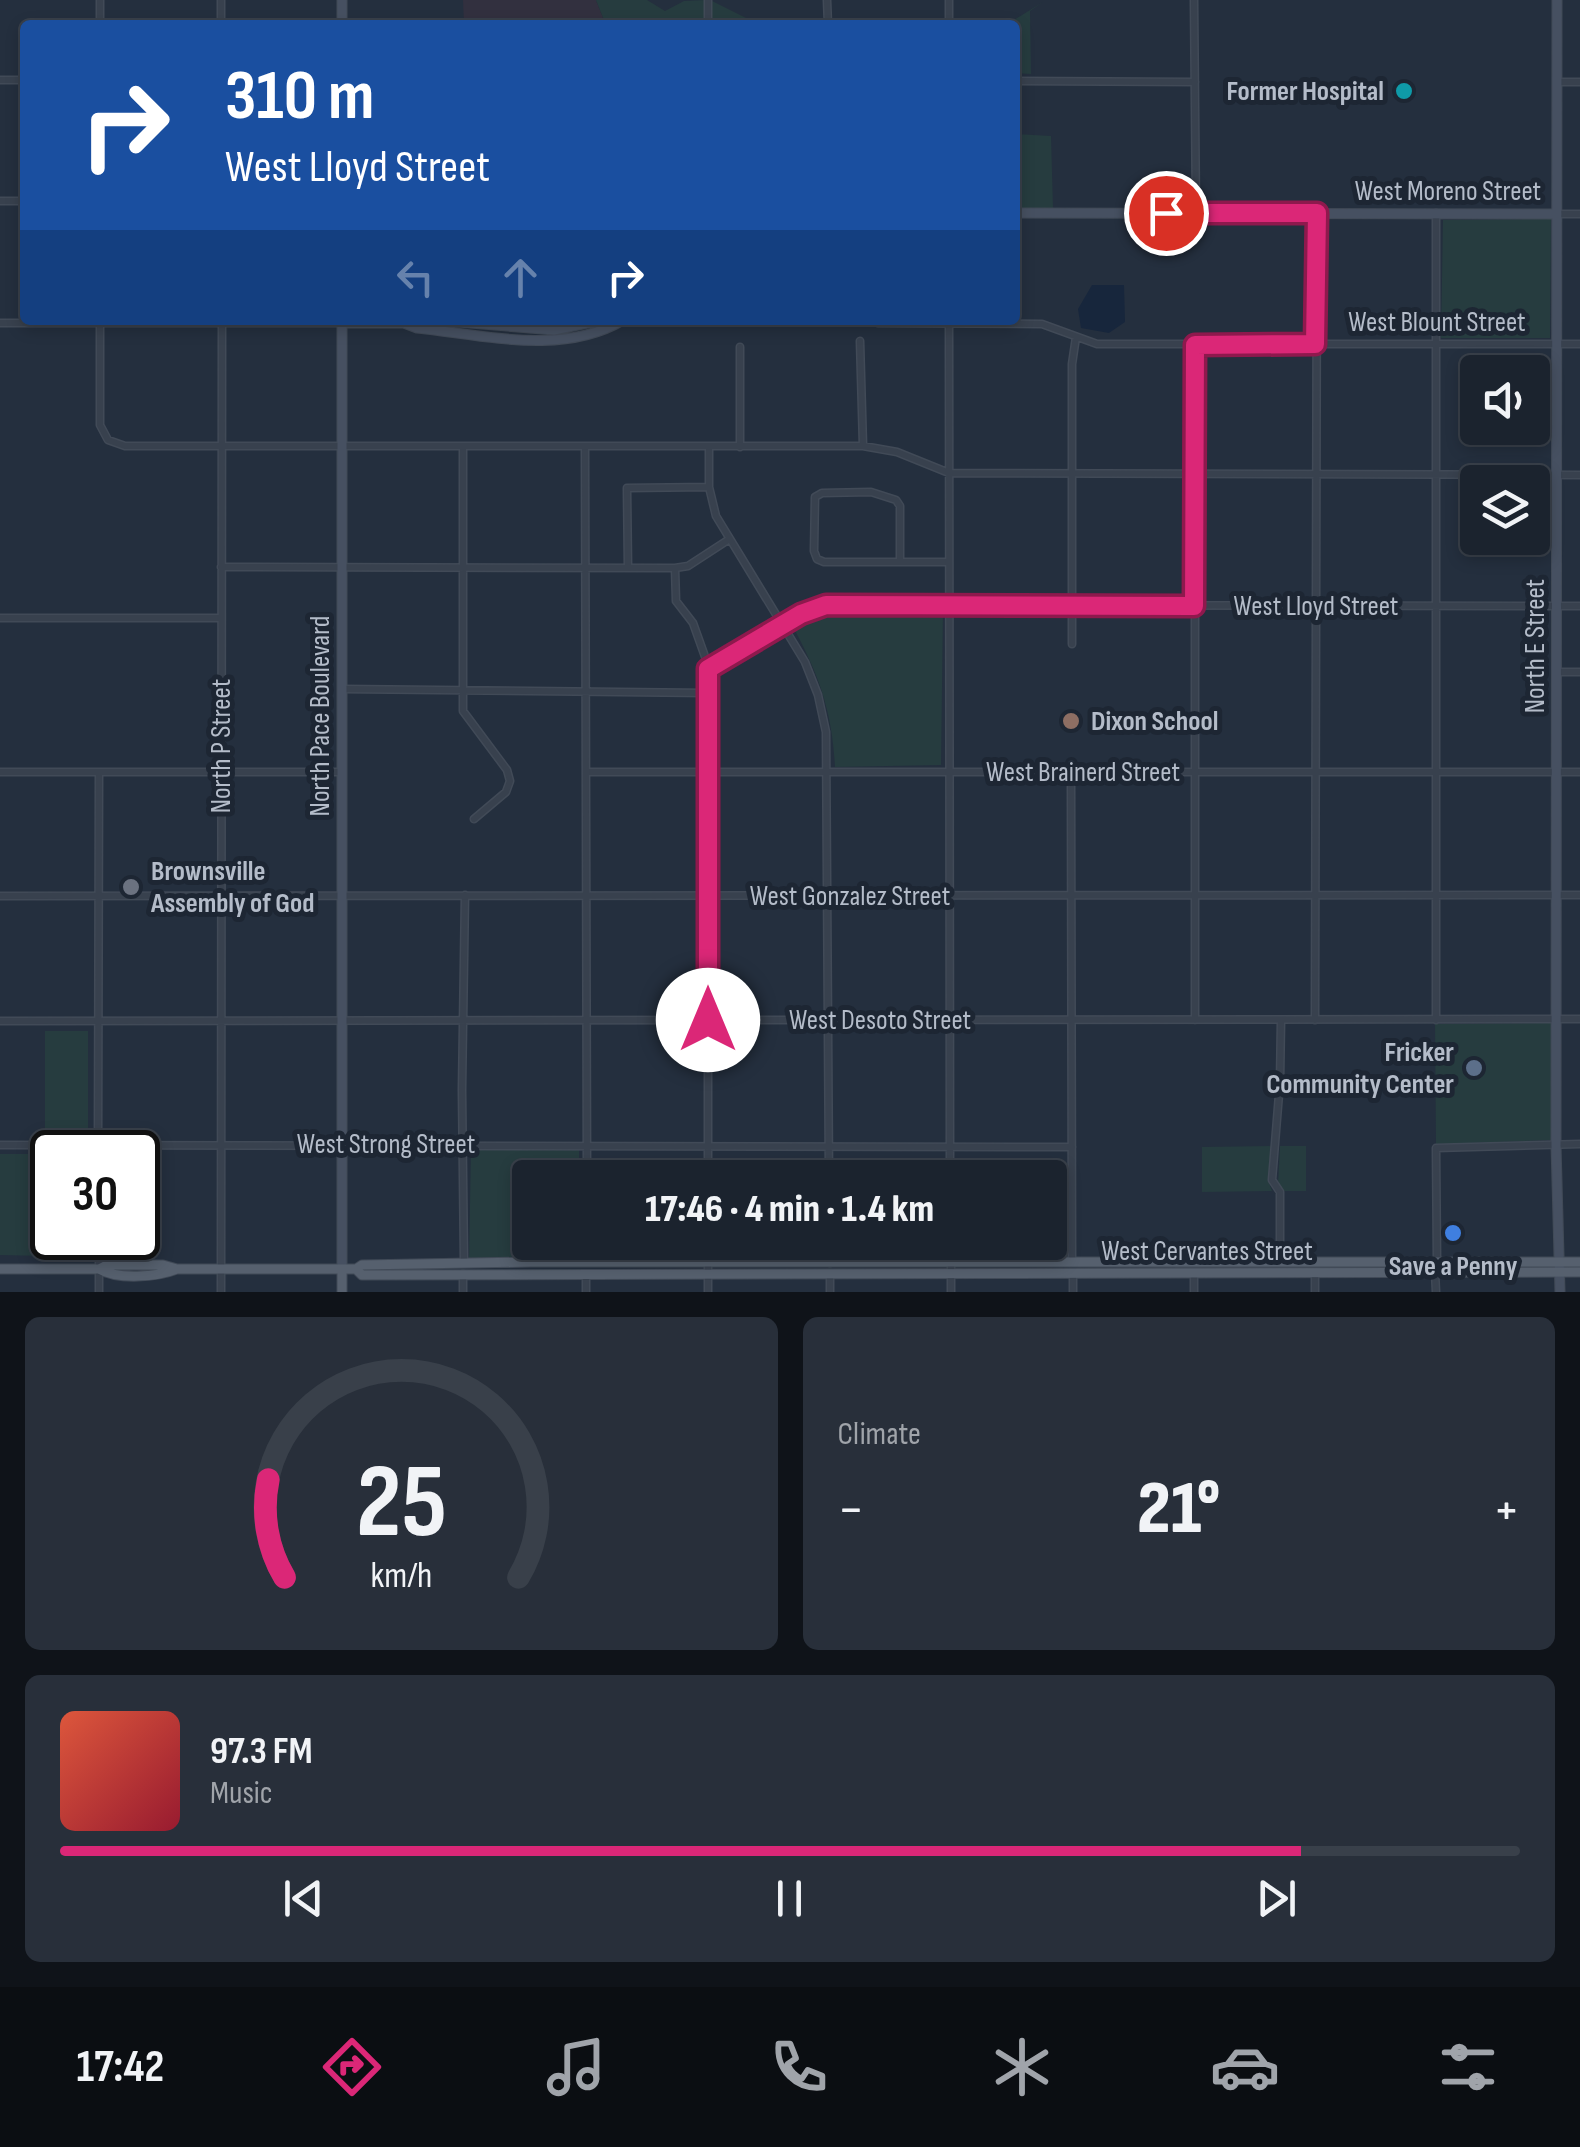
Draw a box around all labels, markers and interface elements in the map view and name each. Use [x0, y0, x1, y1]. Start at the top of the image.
text: 310 m [225, 55, 374, 139]
icon: right [60, 60, 190, 190]
place label: Former Hospital [1226, 75, 1384, 108]
marker: Former Hospital [1393, 80, 1415, 102]
text: West Lloyd Street [225, 140, 490, 195]
pin [1124, 171, 1209, 256]
street label: West Moreno Street [1355, 175, 1541, 208]
icon: arrive [1139, 186, 1194, 241]
icon: left [388, 250, 443, 305]
icon: ahead [493, 250, 548, 305]
icon: right [598, 250, 653, 305]
street label: West Blount Street [1348, 306, 1526, 339]
map controls [1460, 355, 1550, 555]
button: sound [1460, 355, 1550, 445]
button: layers [1460, 465, 1550, 555]
street label: North E Street [1519, 579, 1552, 713]
street label: West Lloyd Street [1234, 590, 1398, 623]
street label: North Pace Boulevard [304, 616, 337, 816]
street label: North P Street [205, 679, 238, 813]
place label: Dixon School [1091, 705, 1218, 738]
marker: Dixon School [1060, 710, 1082, 732]
street label: West Brainerd Street [986, 756, 1180, 789]
place label: Brownsville Assembly of God [150, 855, 314, 920]
marker: Brownsville Assembly of God [120, 876, 142, 898]
street label: West Gonzalez Street [750, 880, 950, 913]
position arrow [656, 968, 760, 1072]
street label: West Desoto Street [789, 1004, 971, 1037]
place label: Fricker Community Center [1266, 1036, 1454, 1101]
marker: Fricker Community Center [1463, 1057, 1485, 1079]
street label: West Strong Street [297, 1128, 475, 1161]
speed limit sign: 30 [30, 1130, 160, 1260]
text: 17:46 · 4 min · 1.4 km [645, 1187, 934, 1232]
marker: Save a Penny [1442, 1222, 1464, 1244]
street label: West Cervantes Street [1101, 1235, 1313, 1268]
place label: Save a Penny [1389, 1250, 1518, 1283]
text: Climate [838, 1415, 921, 1454]
text: 25 [356, 1441, 447, 1566]
text: 21° [1137, 1464, 1221, 1555]
text: − [838, 1477, 864, 1544]
text: + [1493, 1477, 1520, 1544]
text: km/h [370, 1555, 432, 1598]
text: 97.3 FM [210, 1729, 313, 1774]
text: Music [210, 1774, 273, 1813]
icon: previous [276, 1871, 331, 1926]
icon: pause [762, 1871, 817, 1926]
icon: next [1249, 1871, 1304, 1926]
icon: directions [317, 2032, 387, 2102]
icon: music [541, 2032, 611, 2102]
icon: phone [764, 2032, 834, 2102]
icon: climate [987, 2032, 1057, 2102]
icon: car [1210, 2032, 1280, 2102]
icon: filters [1433, 2032, 1503, 2102]
text: 17:42 [77, 2040, 164, 2095]

